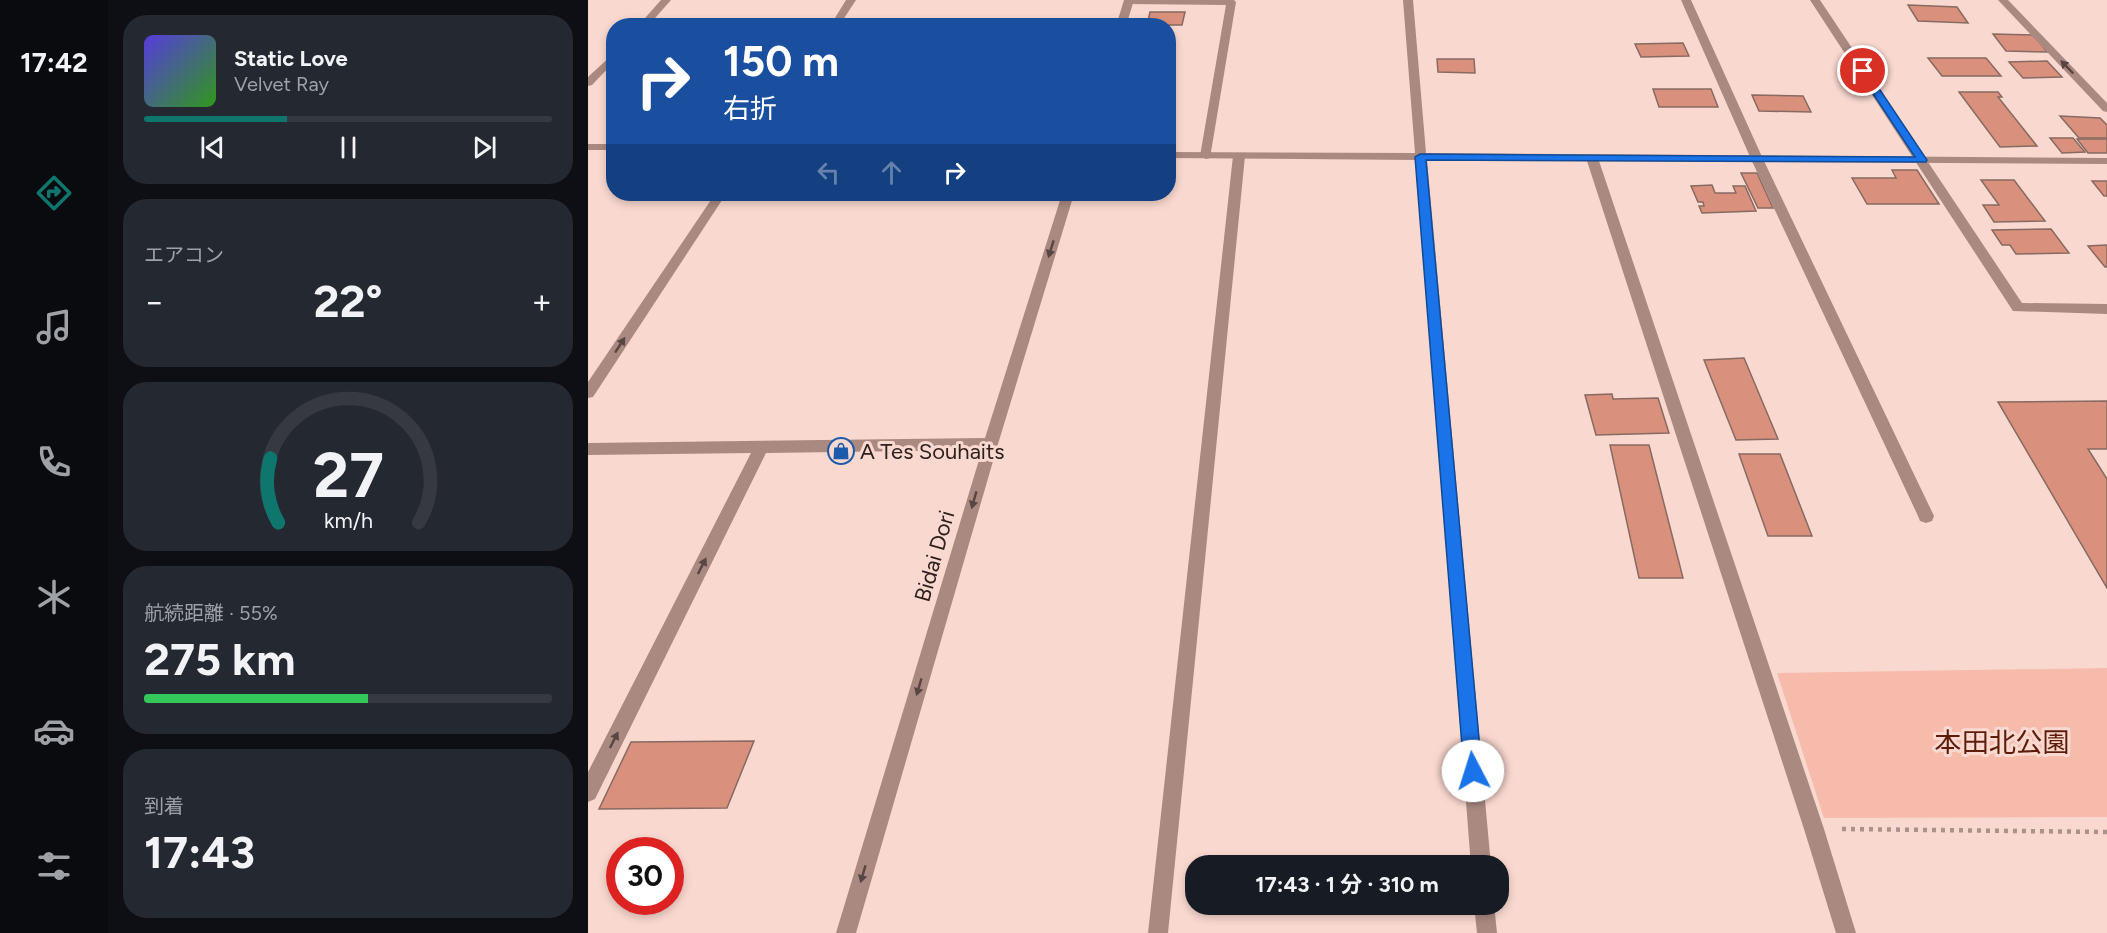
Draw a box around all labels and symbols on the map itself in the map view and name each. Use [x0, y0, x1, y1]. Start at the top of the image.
pin [1837, 45, 1888, 96]
one-way arrow [2060, 60, 2074, 74]
one-way arrow [1046, 240, 1055, 258]
one-way arrow [614, 337, 626, 353]
shop icon: A Tes Souhaits [826, 436, 856, 466]
place label: A Tes Souhaits [860, 438, 1005, 465]
one-way arrow [969, 491, 978, 509]
street label: Bidai Dori [909, 507, 960, 605]
one-way arrow [697, 557, 707, 574]
one-way arrow [914, 678, 923, 696]
park label: 本田北公園 [1935, 726, 2070, 759]
one-way arrow [609, 731, 619, 749]
position arrow [1441, 739, 1505, 803]
speed limit sign: 30 [606, 837, 684, 915]
one-way arrow [858, 865, 867, 883]

